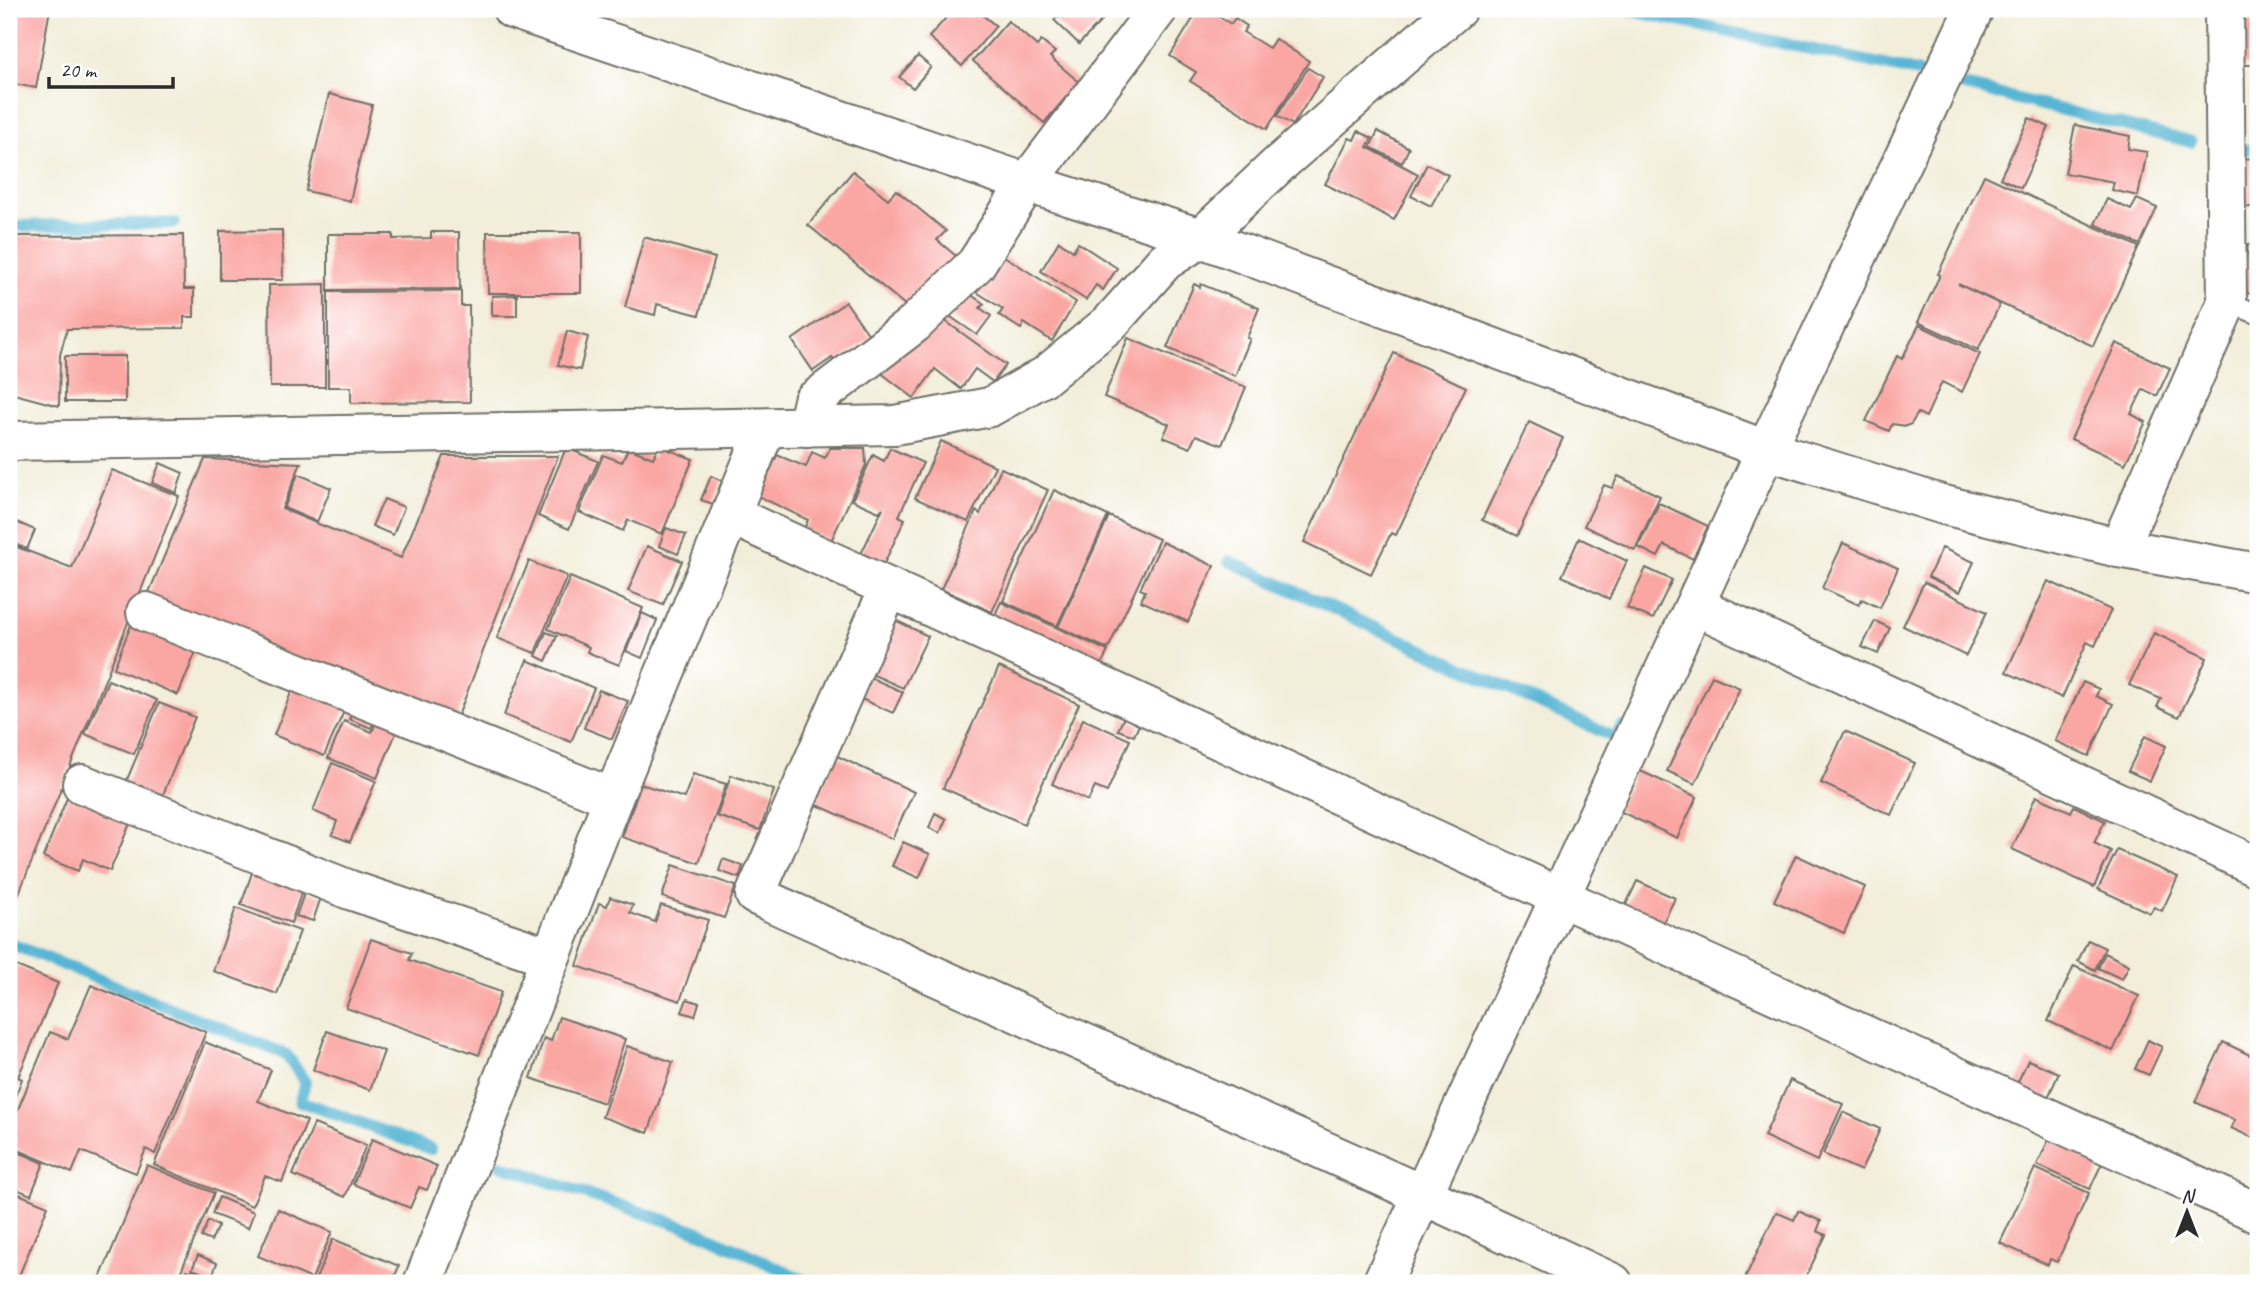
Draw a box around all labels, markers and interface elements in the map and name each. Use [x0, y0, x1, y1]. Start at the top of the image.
scale bar [49, 46, 173, 90]
text: 20 m [60, 57, 98, 83]
north arrow [2152, 1176, 2222, 1246]
text: N [2181, 1184, 2196, 1208]

